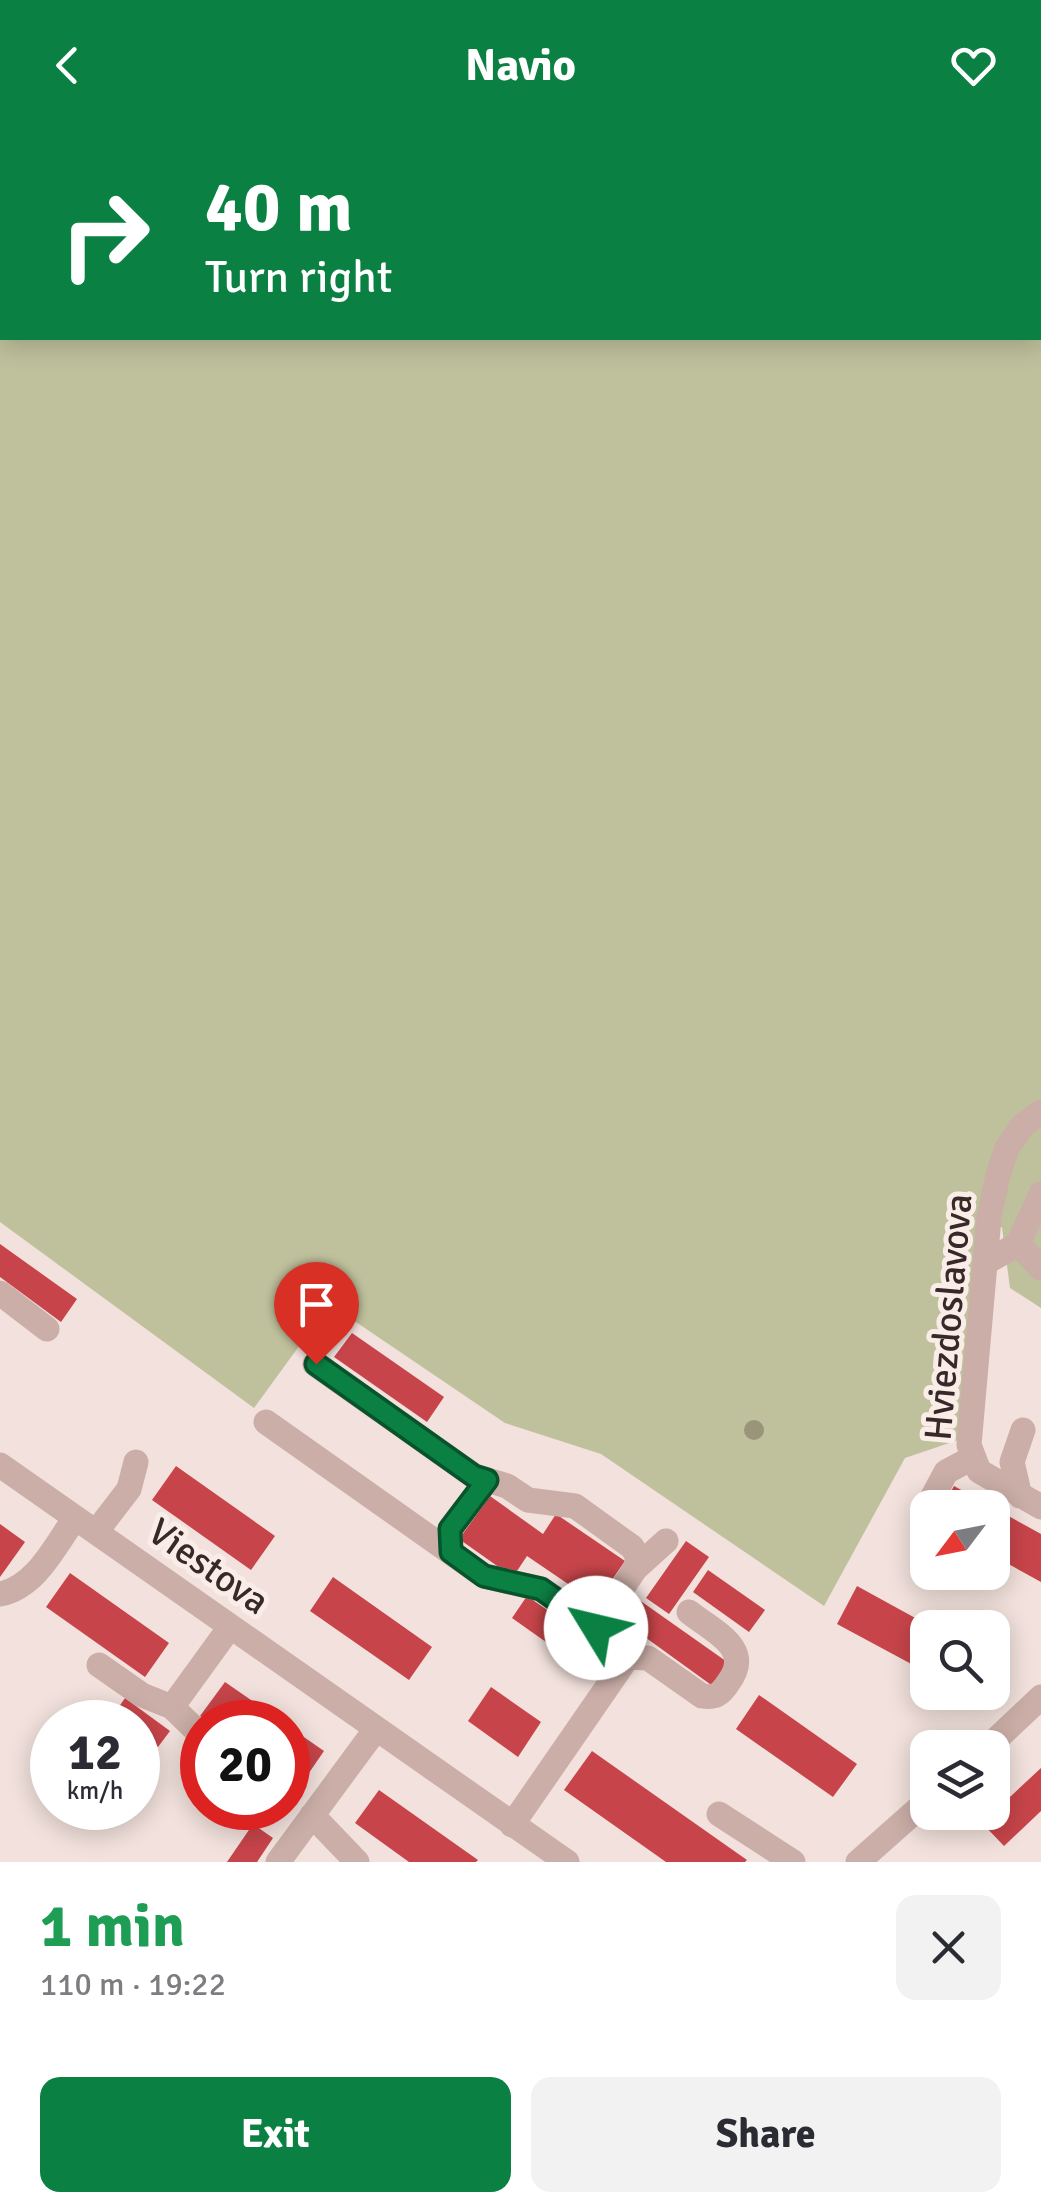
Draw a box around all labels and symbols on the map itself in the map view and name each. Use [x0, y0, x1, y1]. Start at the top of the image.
street label: Hviezdoslavova [914, 1192, 983, 1442]
pin [274, 1262, 359, 1365]
north arrow [910, 1490, 1010, 1590]
street label: Viestova [139, 1508, 278, 1625]
position arrow [544, 1576, 648, 1680]
speed limit sign: 20 [180, 1700, 310, 1830]

